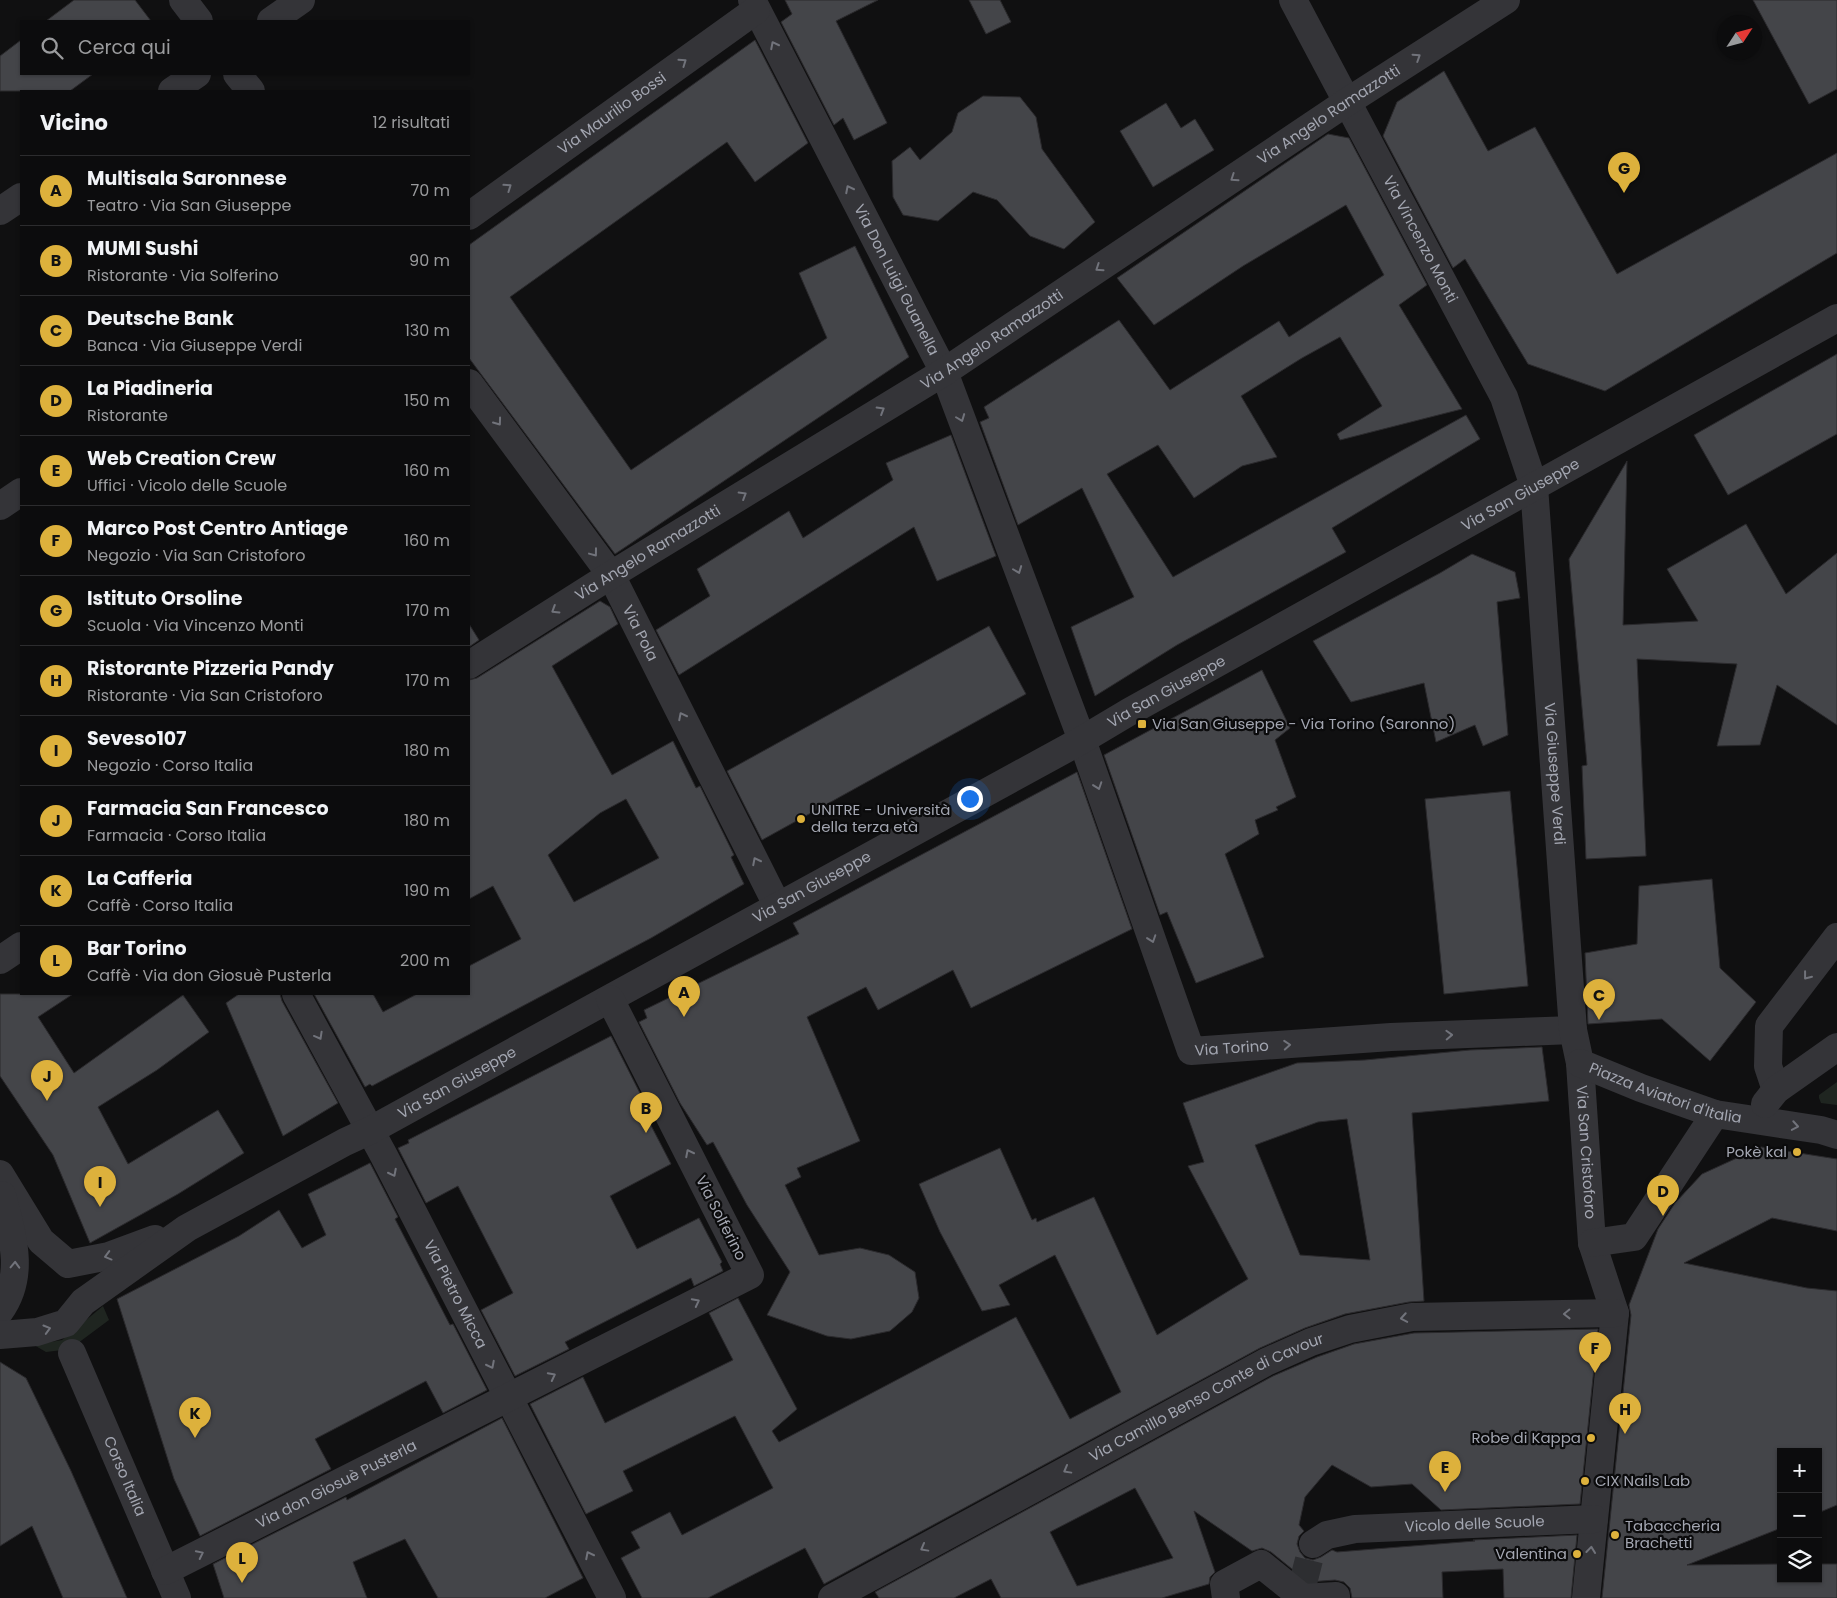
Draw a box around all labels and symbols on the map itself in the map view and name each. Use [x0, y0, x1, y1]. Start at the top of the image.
north arrow [1717, 15, 1762, 60]
one-way arrow [770, 41, 780, 50]
one-way arrow [1412, 53, 1421, 63]
one-way arrow [678, 59, 687, 68]
street label: Via Angelo Ramazzotti [1253, 60, 1404, 169]
street label: Via Maurilio Bossi [553, 67, 670, 159]
pin: G [1608, 152, 1640, 193]
one-way arrow [1230, 172, 1239, 181]
street label: Via Vincenzo Monti [1378, 172, 1463, 306]
one-way arrow [503, 184, 512, 193]
one-way arrow [845, 185, 855, 194]
street label: Via Don Luigi Guanella [849, 200, 945, 359]
one-way arrow [1095, 262, 1104, 271]
street label: Via Angelo Ramazzotti [916, 284, 1067, 394]
one-way arrow [876, 407, 885, 417]
one-way arrow [955, 413, 965, 421]
one-way arrow [492, 416, 501, 426]
street label: Via San Giuseppe [1457, 453, 1583, 536]
one-way arrow [737, 491, 746, 501]
street label: Via Angelo Ramazzotti [571, 500, 724, 605]
one-way arrow [589, 547, 597, 556]
one-way arrow [1012, 565, 1022, 574]
street label: Via Pola [618, 601, 664, 665]
one-way arrow [552, 604, 561, 614]
street label: Via San Giuseppe [1103, 650, 1229, 733]
street label: Via Giuseppe Verdi [1540, 702, 1571, 846]
one-way arrow [678, 712, 689, 721]
place label: Via San Giuseppe - Via Torino (Saronno) [1152, 713, 1455, 734]
marker: Via San Giuseppe - Via Torino (Saronno) [1136, 718, 1148, 730]
one-way arrow [1092, 781, 1102, 789]
your location [957, 786, 983, 812]
place label: UNITRE - Università della terza età [811, 799, 950, 837]
marker: UNITRE - Università della terza età [795, 813, 807, 825]
street label: Via San Giuseppe [749, 846, 875, 928]
one-way arrow [752, 857, 762, 866]
one-way arrow [1146, 934, 1156, 943]
one-way arrow [1805, 970, 1813, 979]
pin: A [668, 976, 700, 1017]
pin: C [1583, 979, 1615, 1020]
one-way arrow [1446, 1029, 1454, 1040]
one-way arrow [313, 1031, 323, 1040]
street label: Via Torino [1194, 1035, 1269, 1061]
one-way arrow [1283, 1039, 1291, 1050]
street label: Via San Giuseppe [394, 1041, 520, 1123]
street label: Piazza Aviatori d'Italia [1586, 1057, 1743, 1128]
pin: J [31, 1060, 63, 1101]
street label: Via San Cristoforo [1572, 1084, 1601, 1220]
pin: B [630, 1092, 662, 1133]
one-way arrow [1791, 1120, 1799, 1130]
place label: Pokè kal [1726, 1141, 1787, 1162]
marker: Pokè kal [1791, 1146, 1803, 1158]
one-way arrow [685, 1150, 695, 1159]
pin: I [84, 1166, 116, 1207]
one-way arrow [387, 1168, 397, 1177]
street label: Via Solferino [691, 1172, 752, 1264]
pin: D [1647, 1175, 1679, 1216]
street label: Via Pietro Micca [419, 1236, 493, 1352]
one-way arrow [104, 1250, 112, 1261]
one-way arrow [9, 1261, 20, 1269]
one-way arrow [691, 1298, 700, 1308]
one-way arrow [1562, 1308, 1570, 1319]
one-way arrow [1400, 1313, 1409, 1323]
one-way arrow [42, 1324, 50, 1334]
street label: Via Camillo Benso Conte di Cavour [1085, 1327, 1327, 1466]
pin: F [1579, 1332, 1611, 1373]
one-way arrow [485, 1360, 495, 1369]
one-way arrow [546, 1372, 555, 1382]
pin: H [1609, 1393, 1641, 1434]
pin: K [179, 1397, 211, 1438]
place label: Robe di Kappa [1471, 1427, 1581, 1448]
marker: Robe di Kappa [1585, 1432, 1597, 1444]
street label: Corso Italia [99, 1433, 152, 1519]
street label: Via don Giosuè Pusterla [252, 1434, 420, 1533]
pin: E [1429, 1451, 1461, 1492]
one-way arrow [1063, 1464, 1072, 1474]
place label: CIX Nails Lab [1595, 1470, 1690, 1491]
marker: CIX Nails Lab [1579, 1475, 1591, 1487]
street label: Vicolo delle Scuole [1404, 1510, 1545, 1537]
place label: Tabaccheria Brachetti [1625, 1515, 1720, 1553]
marker: Tabaccheria Brachetti [1609, 1529, 1621, 1541]
pin: L [226, 1542, 258, 1583]
one-way arrow [920, 1542, 929, 1552]
place label: Valentina [1495, 1543, 1567, 1564]
one-way arrow [1585, 1545, 1596, 1553]
marker: Valentina [1571, 1548, 1583, 1560]
one-way arrow [195, 1550, 204, 1560]
one-way arrow [585, 1551, 595, 1560]

